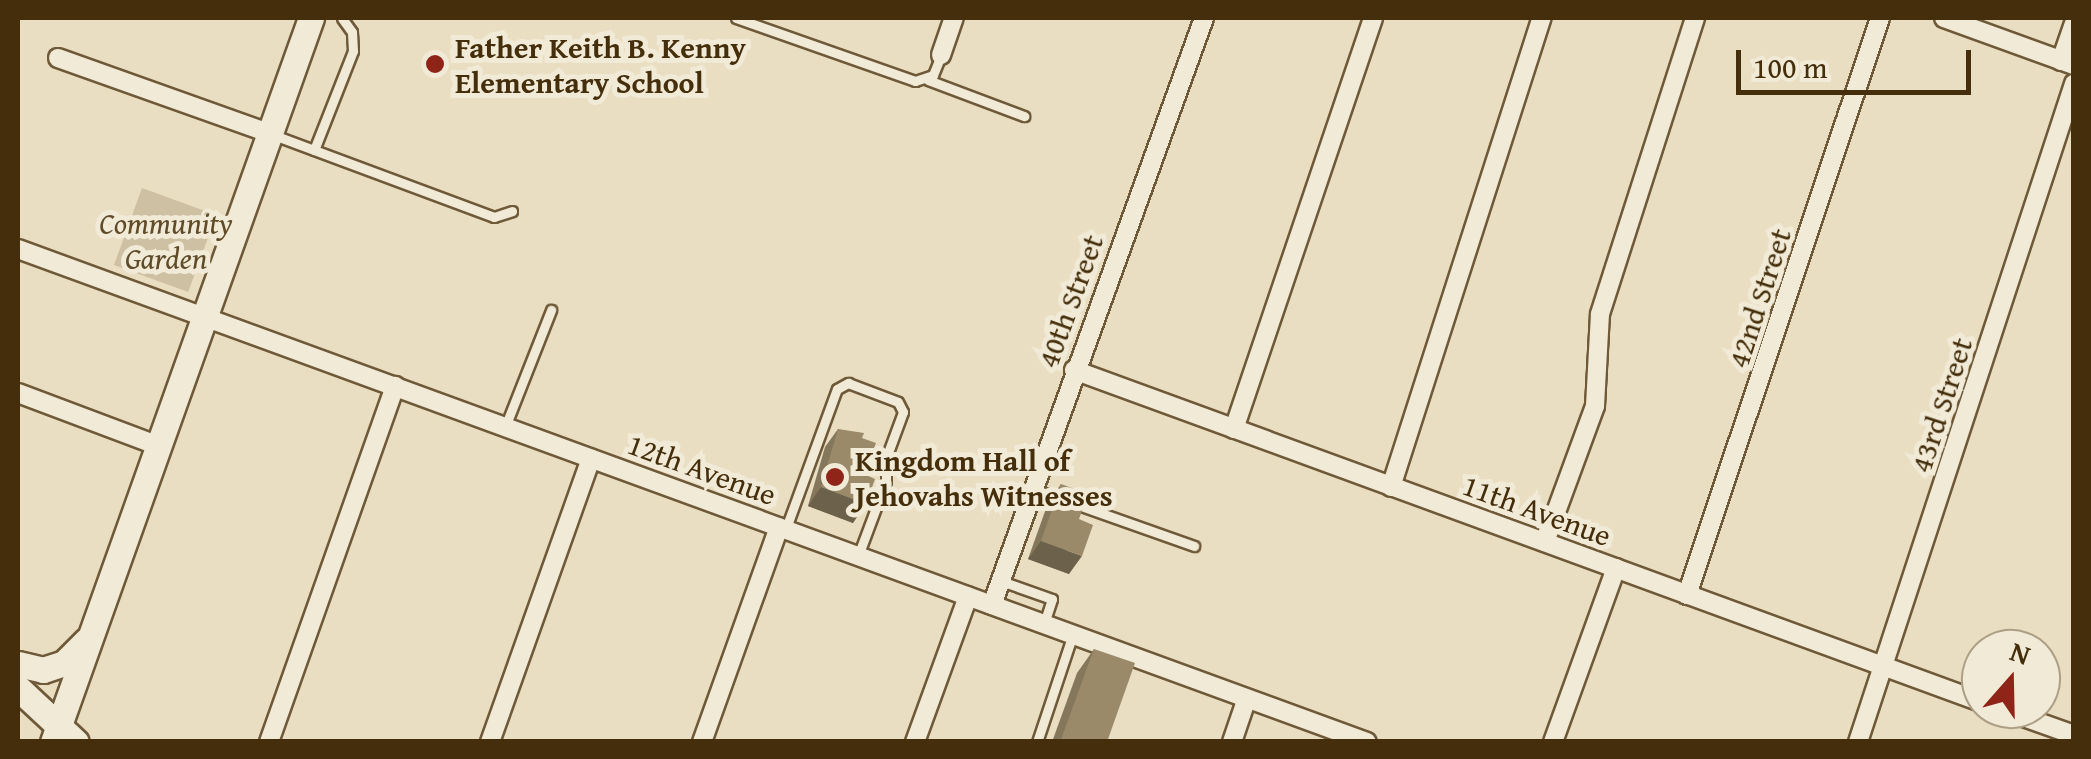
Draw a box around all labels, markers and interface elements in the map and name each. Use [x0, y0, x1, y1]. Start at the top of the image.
place label: Father Keith B. Kenny Elementary School [455, 29, 746, 100]
scale bar [1741, 30, 1976, 92]
text: 100 m [1753, 45, 1827, 89]
marker: Father Keith B. Kenny Elementary School [424, 53, 446, 75]
park label: Community Garden [99, 205, 233, 276]
street label: 42nd Street [1720, 224, 1798, 372]
street label: 40th Street [1029, 230, 1111, 372]
street label: 43rd Street [1902, 333, 1980, 477]
street label: 12th Avenue [623, 426, 781, 512]
place label: Kingdom Hall of Jehovahs Witnesses [855, 442, 1113, 512]
marker: Kingdom Hall of Jehovahs Witnesses [824, 466, 846, 488]
street label: 11th Avenue [1458, 467, 1616, 553]
north arrow [1961, 629, 2061, 729]
text: N [2005, 630, 2037, 675]

